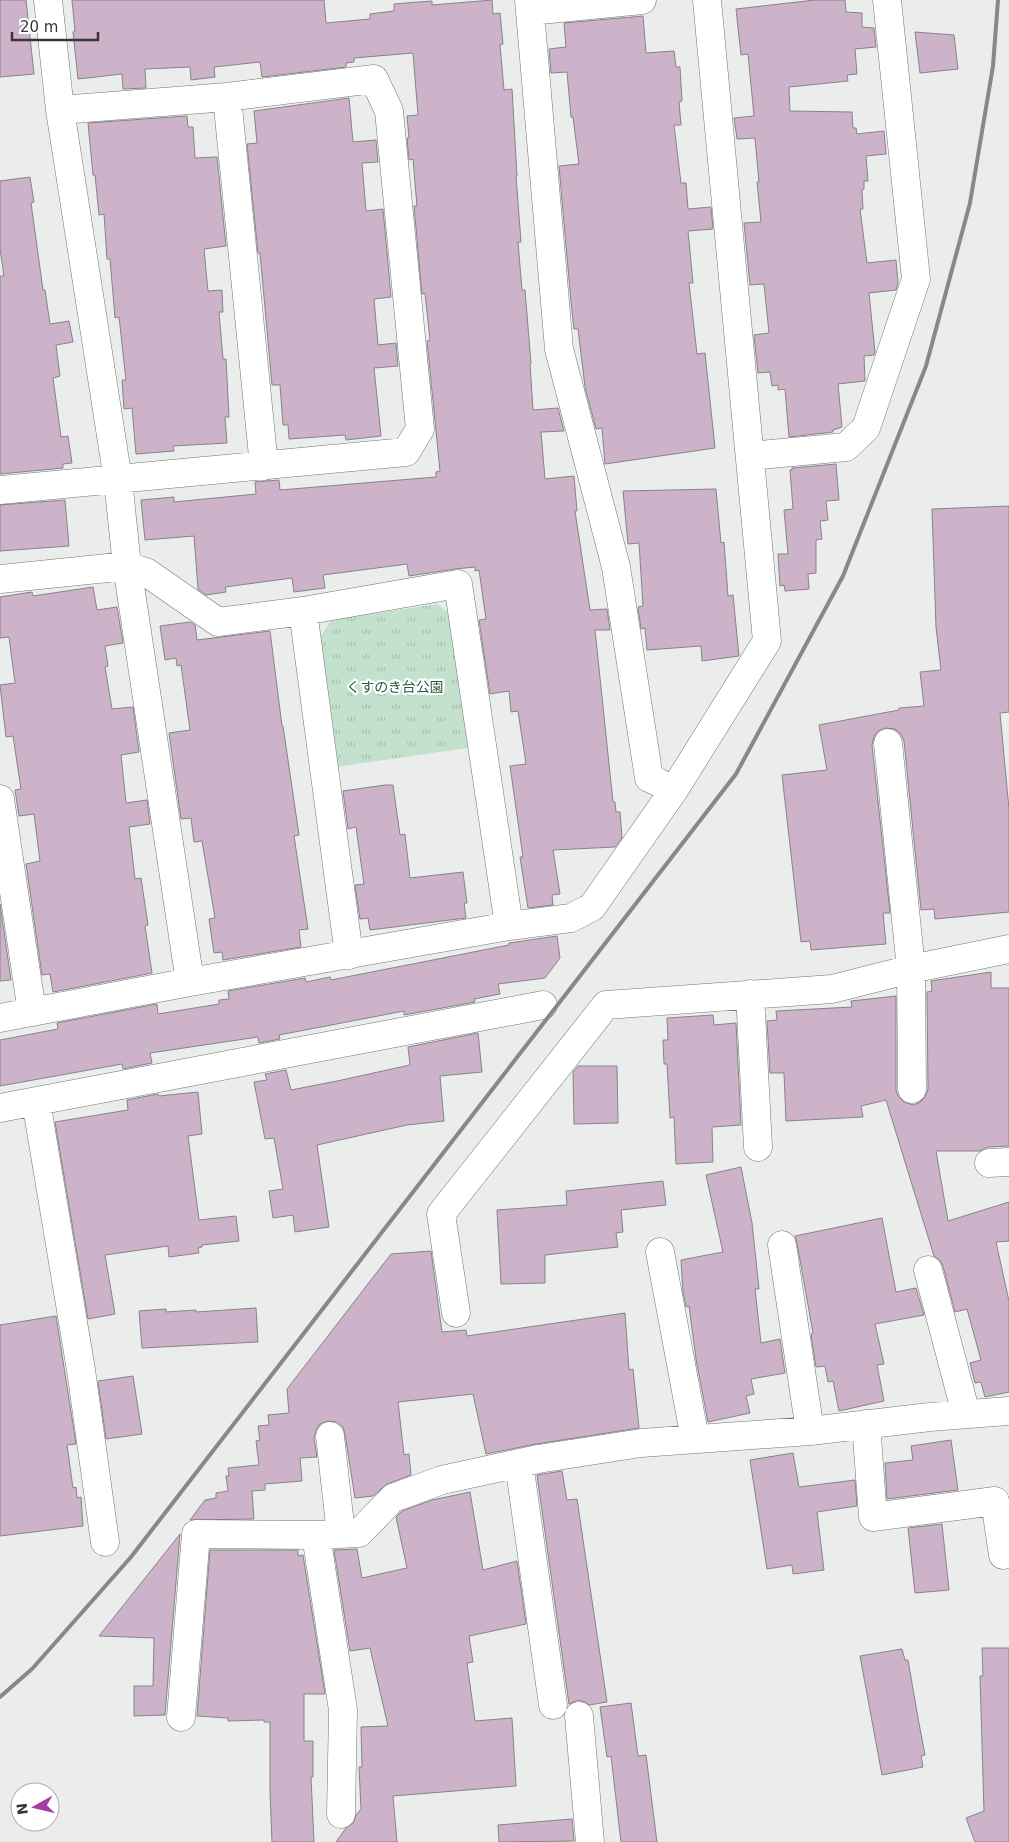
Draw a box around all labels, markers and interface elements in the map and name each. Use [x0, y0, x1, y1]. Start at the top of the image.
scale bar [12, 10, 99, 42]
text: 20 m [20, 18, 58, 36]
park label: くすのき台公園 [346, 679, 444, 695]
north arrow [10, 1782, 60, 1832]
text: N [13, 1802, 31, 1816]

